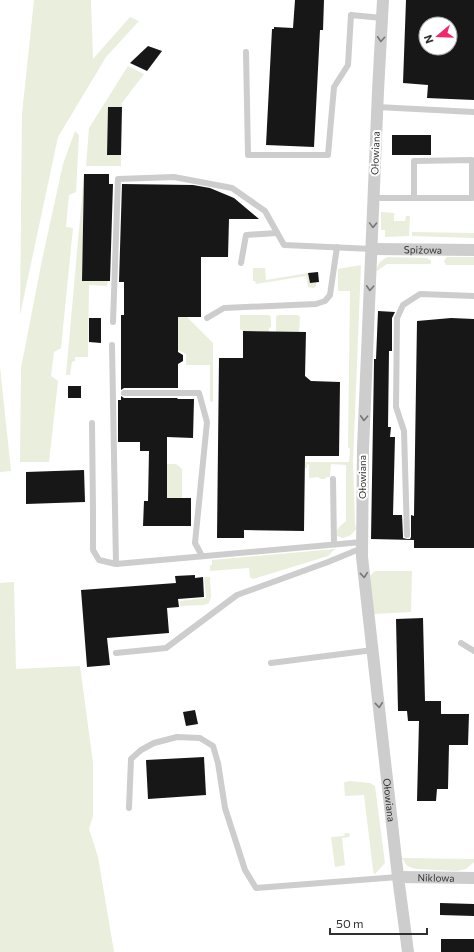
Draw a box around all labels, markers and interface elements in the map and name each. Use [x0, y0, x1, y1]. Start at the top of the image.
north arrow [418, 16, 458, 56]
text: N [421, 33, 436, 45]
one-way arrow [376, 36, 385, 42]
street label: Ołowiana [368, 131, 382, 175]
one-way arrow [368, 222, 377, 228]
street label: Spiżowa [404, 243, 442, 256]
one-way arrow [366, 285, 374, 291]
one-way arrow [360, 415, 368, 421]
street label: Ołowiana [356, 455, 368, 499]
one-way arrow [359, 572, 368, 578]
one-way arrow [374, 701, 383, 708]
street label: Ołowiana [381, 778, 398, 822]
street label: Niklowa [417, 871, 455, 884]
scale bar [330, 910, 427, 936]
text: 50 m [336, 916, 364, 930]

